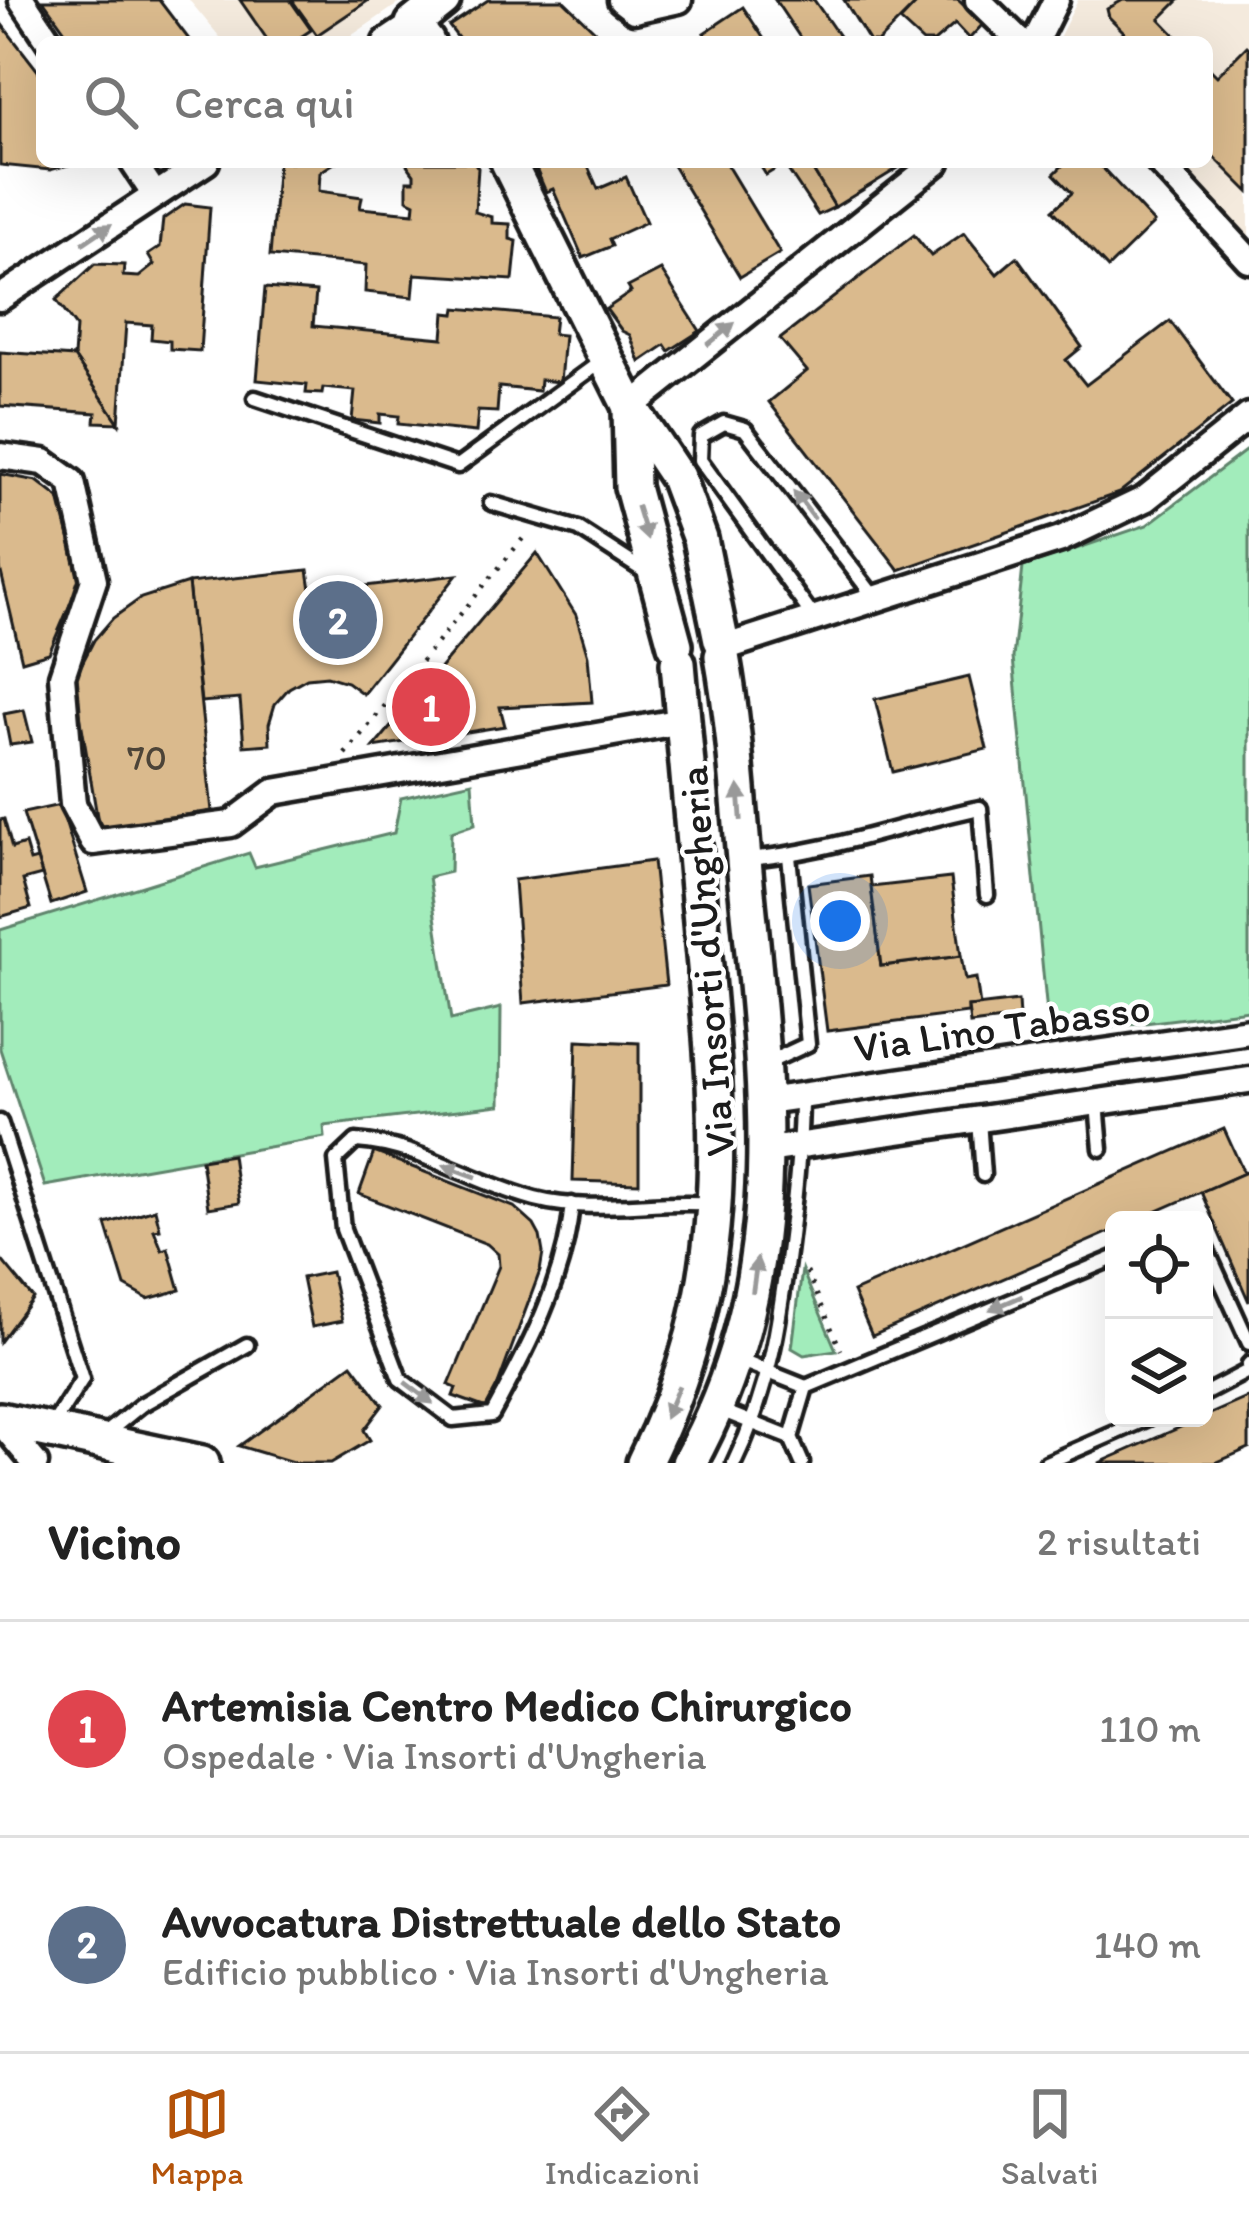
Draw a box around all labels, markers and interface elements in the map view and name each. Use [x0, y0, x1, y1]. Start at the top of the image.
search box [36, 36, 1213, 168]
icon: search [78, 69, 144, 135]
text: Cerca qui [174, 75, 355, 129]
one-way arrow [81, 223, 114, 245]
one-way arrow [705, 322, 736, 347]
one-way arrow [792, 489, 817, 521]
one-way arrow [634, 505, 653, 542]
pin: 2 [299, 575, 377, 665]
pin: 1 [392, 662, 470, 752]
house number: 70 [127, 736, 167, 779]
street label: Via Insorti d'Ungheria [667, 764, 745, 1158]
one-way arrow [730, 784, 749, 821]
your location [810, 891, 870, 951]
street label: Via Lino Tabasso [850, 981, 1154, 1073]
one-way arrow [442, 1160, 478, 1179]
map controls [1105, 1211, 1213, 1427]
button: locate [1105, 1211, 1213, 1319]
one-way arrow [746, 1256, 765, 1293]
one-way arrow [988, 1294, 1024, 1313]
button: layers [1105, 1319, 1213, 1427]
one-way arrow [404, 1381, 435, 1405]
one-way arrow [662, 1385, 681, 1421]
text: Vicino [48, 1511, 181, 1572]
text: 2 risultati [1037, 1518, 1201, 1565]
text: Artemisia Centro Medico Chirurgico [162, 1678, 852, 1732]
text: 1 [78, 1705, 96, 1752]
text: 110 m [1099, 1705, 1201, 1752]
text: Ospedale · Via Insorti d'Ungheria [162, 1732, 707, 1779]
text: Avvocatura Distrettuale dello Stato [162, 1894, 841, 1948]
text: 2 [77, 1921, 97, 1968]
text: 140 m [1094, 1921, 1201, 1968]
text: Edificio pubblico · Via Insorti d'Ungheria [162, 1948, 829, 1995]
tab: Mappa [151, 2081, 244, 2192]
tab: Indicazioni [545, 2081, 700, 2192]
tab: Salvati [1001, 2081, 1098, 2192]

